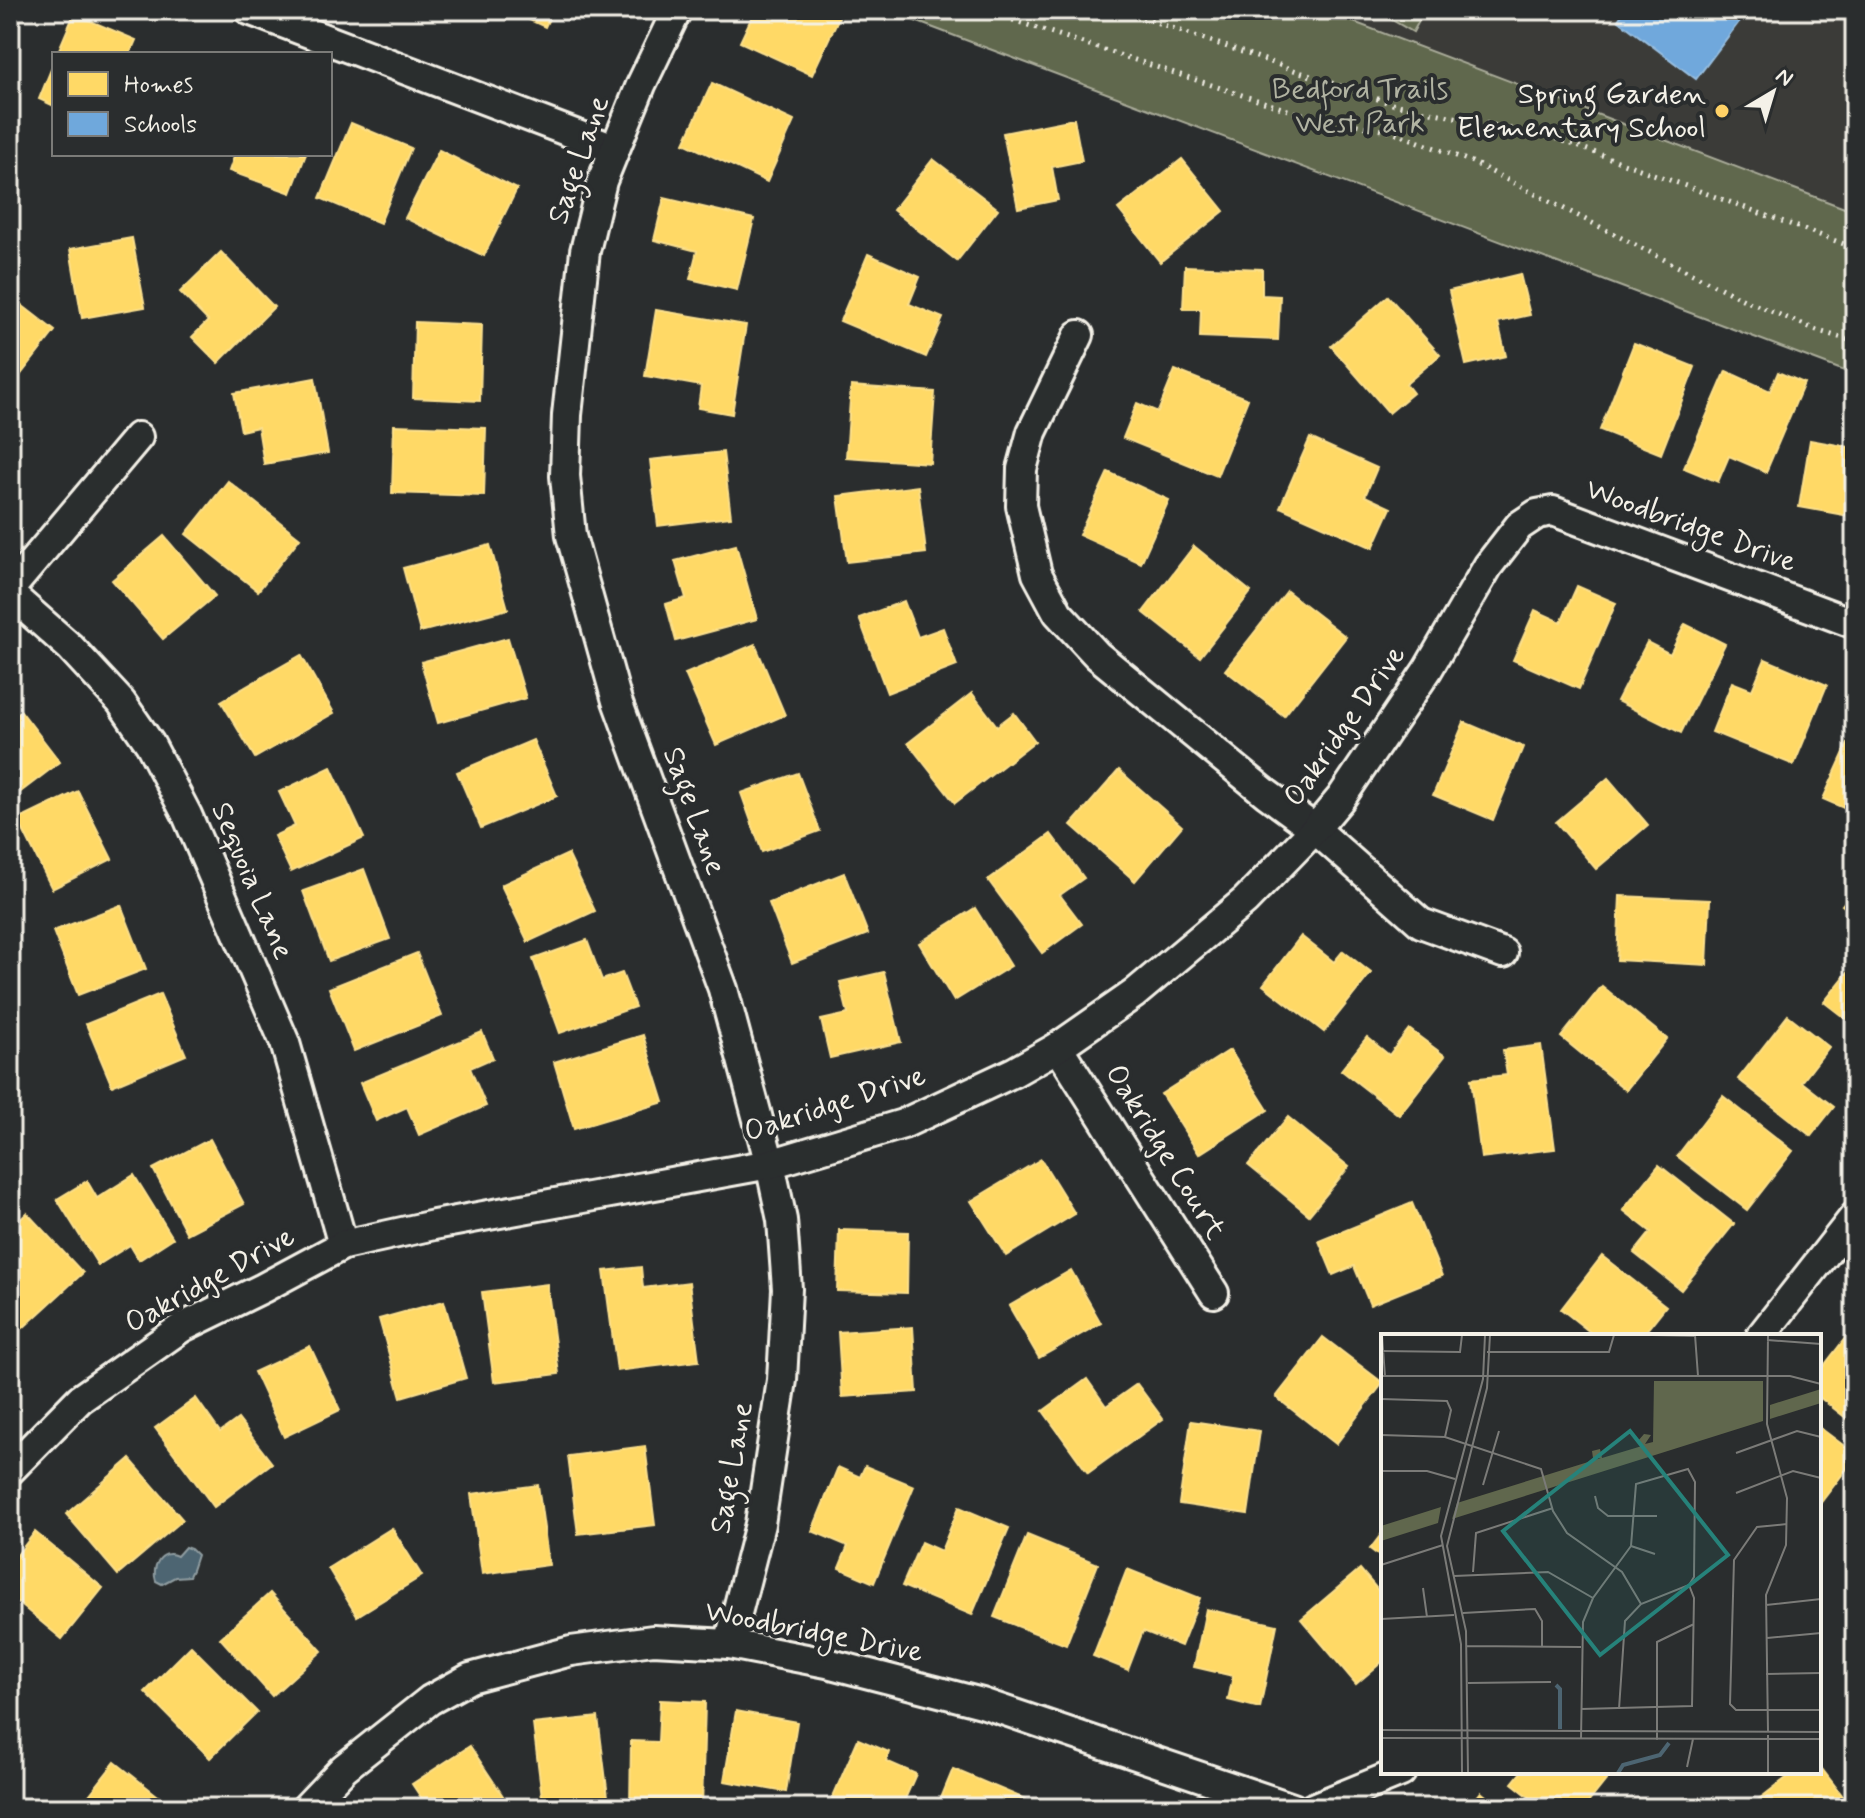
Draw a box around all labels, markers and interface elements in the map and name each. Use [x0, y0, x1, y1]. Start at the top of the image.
legend [52, 52, 332, 156]
north arrow [1733, 52, 1813, 132]
text: N [1770, 62, 1798, 93]
text: Homes [124, 70, 193, 101]
park label: Bedford Trails West Park [1272, 70, 1448, 143]
place label: Spring Garden Elementary School [1457, 75, 1706, 148]
street label: Sage Lane [539, 91, 622, 230]
marker: Spring Garden Elementary School [1713, 102, 1731, 120]
text: Schools [124, 110, 197, 141]
street label: Woodbridge Drive [1580, 470, 1802, 584]
street label: Oakridge Drive [1275, 637, 1415, 815]
street label: Sage Lane [650, 742, 735, 881]
street label: Sequoia Lane [201, 796, 303, 966]
street label: Oakridge Drive [739, 1056, 931, 1152]
street label: Oakridge Court [1096, 1057, 1235, 1247]
street label: Oakridge Drive [118, 1217, 302, 1343]
inset map [1381, 1334, 1821, 1774]
street label: Sage Lane [701, 1399, 766, 1538]
street label: Woodbridge Drive [701, 1592, 926, 1674]

